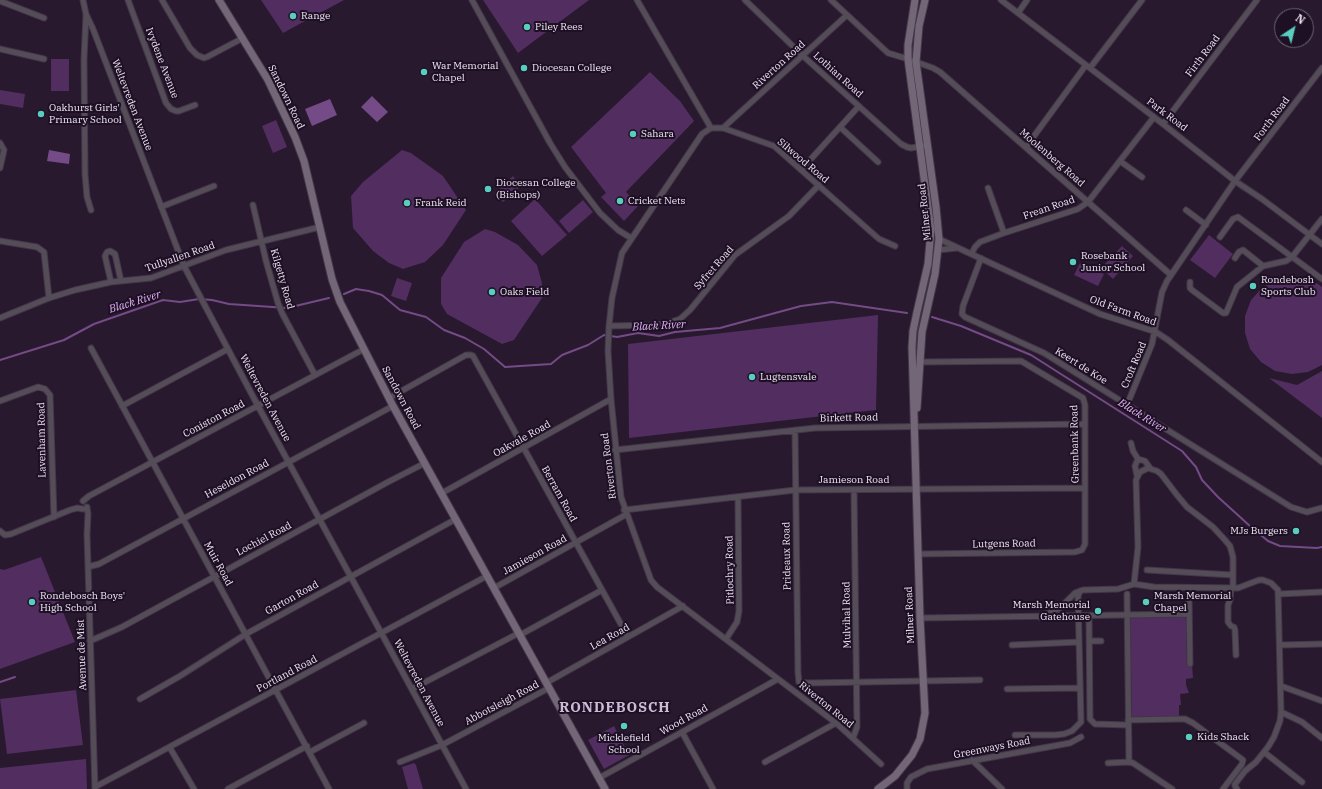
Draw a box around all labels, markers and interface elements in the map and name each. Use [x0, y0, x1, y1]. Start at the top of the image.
north arrow [1274, 8, 1314, 48]
place label: Range [301, 10, 330, 22]
marker: Range [288, 11, 298, 21]
text: N [1293, 11, 1308, 27]
place label: Piley Rees [535, 21, 583, 33]
marker: Piley Rees [522, 22, 532, 32]
street label: Ivydene Avenue [143, 26, 181, 100]
street label: Firth Road [1183, 33, 1223, 79]
street label: Riverton Road [750, 38, 808, 92]
street label: Lothian Road [811, 50, 865, 100]
street label: Weltevreden Avenue [109, 58, 155, 152]
place label: War Memorial Chapel [432, 60, 499, 84]
place label: Diocesan College [532, 62, 612, 74]
street label: Sandown Road [265, 63, 307, 131]
marker: Diocesan College [519, 63, 529, 73]
marker: War Memorial Chapel [419, 67, 429, 77]
street label: Forth Road [1252, 95, 1292, 143]
street label: Park Road [1144, 96, 1190, 134]
place label: Oakhurst Girls' Primary School [49, 102, 122, 126]
marker: Oakhurst Girls' Primary School [36, 109, 46, 119]
street label: Moolenberg Road [1017, 126, 1087, 190]
place label: Sahara [641, 128, 674, 140]
marker: Sahara [628, 129, 638, 139]
street label: Silwood Road [775, 136, 831, 186]
place label: Diocesan College (Bishops) [496, 177, 576, 200]
street label: Milner Road [916, 183, 934, 241]
marker: Diocesan College (Bishops) [483, 184, 493, 194]
street label: Frean Road [1022, 194, 1076, 222]
place label: Cricket Nets [628, 195, 685, 207]
marker: Cricket Nets [615, 196, 625, 206]
place label: Frank Reid [415, 197, 467, 209]
marker: Frank Reid [402, 198, 412, 208]
street label: Tullyallen Road [143, 239, 217, 275]
street label: Syfret Road [692, 244, 736, 292]
street label: Kilgetty Road [268, 247, 296, 311]
place label: Rosebank Junior School [1081, 250, 1145, 274]
marker: Rosebank Junior School [1068, 257, 1078, 267]
place label: Rondebosh Sports Club [1261, 274, 1316, 298]
marker: Rondebosh Sports Club [1248, 281, 1258, 291]
place label: Oaks Field [500, 286, 549, 298]
marker: Oaks Field [487, 287, 497, 297]
water label: Black River [107, 288, 163, 316]
street label: Old Farm Road [1088, 293, 1158, 329]
water label: Black River [632, 318, 686, 334]
street label: Croft Road [1119, 340, 1149, 390]
street label: Keert de Koe [1053, 345, 1109, 387]
street label: Weltevreden Avenue [237, 352, 293, 444]
street label: Sandown Road [379, 364, 423, 432]
place label: Lugtensvale [760, 371, 817, 383]
marker: Lugtensvale [747, 372, 757, 382]
water label: Black River [1116, 396, 1168, 436]
street label: Coniston Road [181, 398, 247, 440]
street label: Lavenham Road [35, 402, 49, 478]
street label: Greenbank Road [1068, 405, 1082, 483]
street label: Birkett Road [820, 411, 878, 425]
street label: Oakvale Road [491, 418, 553, 460]
street label: Riverton Road [599, 432, 619, 500]
street label: Heseldon Road [203, 457, 271, 501]
street label: Berram Road [539, 464, 579, 524]
street label: Jamieson Road [818, 474, 890, 486]
street label: Lochiel Road [234, 519, 294, 559]
street label: Prideaux Road [780, 522, 794, 590]
place label: MJs Burgers [1230, 525, 1288, 537]
marker: MJs Burgers [1291, 526, 1301, 536]
street label: Jamieson Road [501, 533, 569, 577]
street label: Pitlochry Road [723, 535, 737, 605]
street label: Lutgens Road [972, 537, 1036, 551]
street label: Muir Road [201, 540, 235, 588]
street label: Garton Road [263, 578, 321, 618]
street label: Mulvihal Road [840, 581, 854, 649]
street label: Milner Road [903, 586, 917, 644]
place label: Rondebosch Boys' High School [40, 590, 125, 614]
place label: Marsh Memorial Chapel [1154, 590, 1231, 614]
marker: Rondebosch Boys' High School [27, 597, 37, 607]
marker: Marsh Memorial Chapel [1141, 597, 1151, 607]
place label: Marsh Memorial Gatehouse [1013, 599, 1090, 622]
marker: Marsh Memorial Gatehouse [1093, 606, 1103, 616]
street label: Avenue de Mist [75, 619, 89, 691]
street label: Lea Road [588, 621, 632, 653]
street label: Weltevreden Avenue [391, 637, 447, 729]
street label: Portland Road [255, 653, 319, 695]
street label: Abbotsleigh Road [463, 678, 541, 728]
street label: Riverton Road [796, 679, 856, 731]
district label: RONDEBOSCH [559, 700, 671, 716]
street label: Wood Road [658, 702, 710, 738]
marker: Micklefield School [619, 721, 629, 731]
place label: Kids Shack [1197, 731, 1249, 743]
place label: Micklefield School [598, 732, 650, 756]
marker: Kids Shack [1184, 732, 1194, 742]
street label: Greenways Road [953, 735, 1031, 761]

